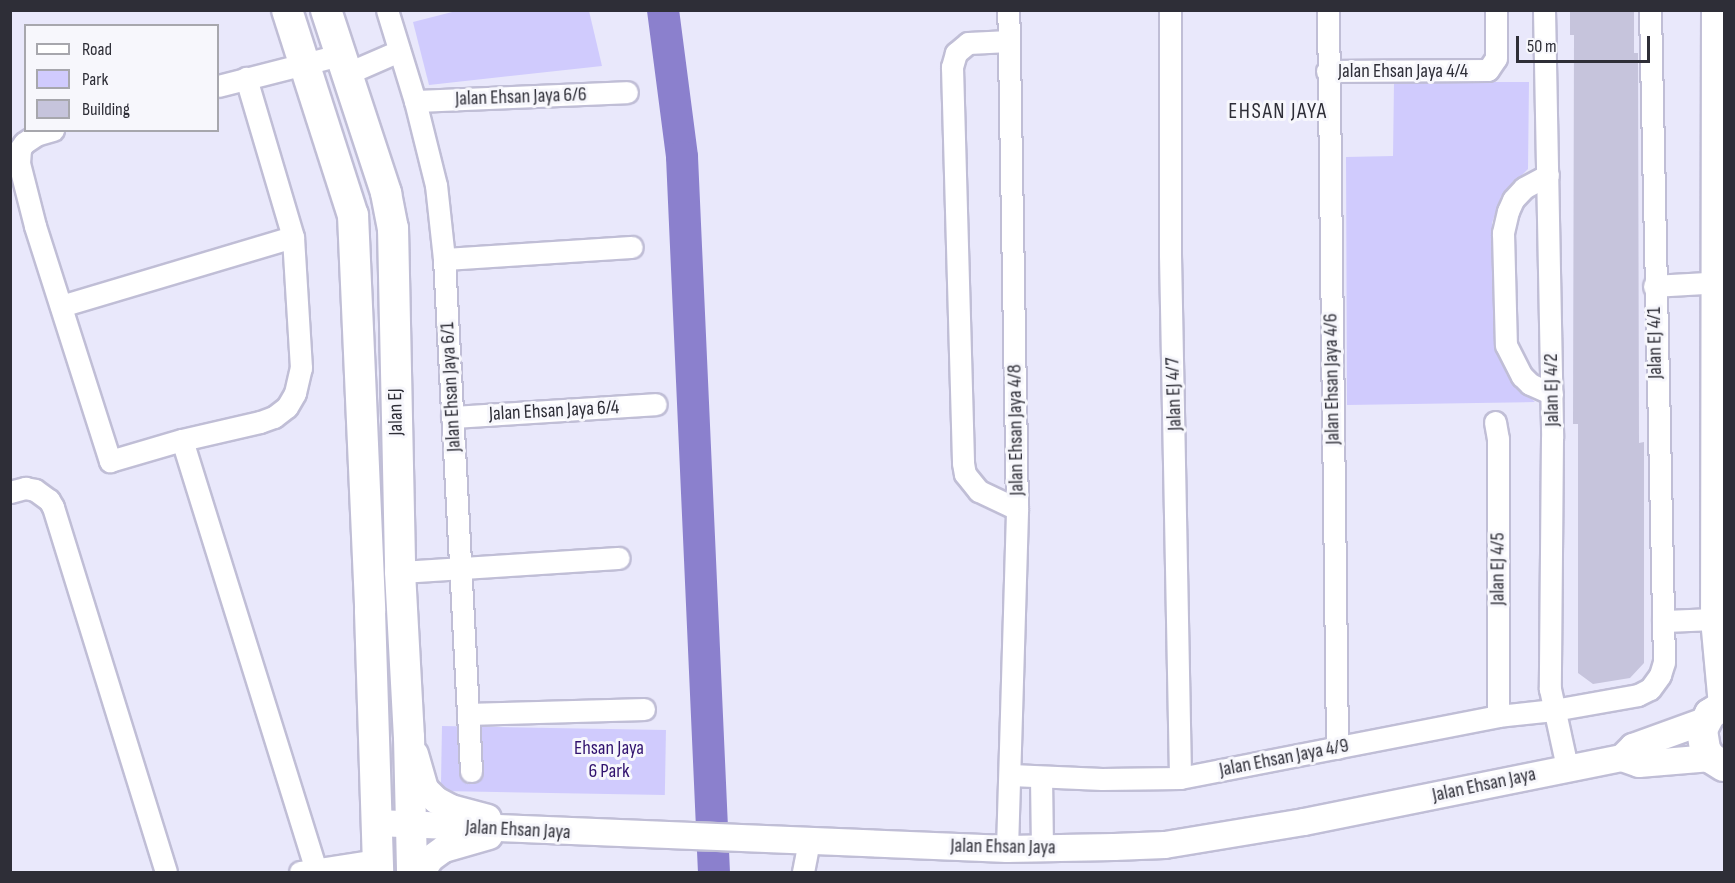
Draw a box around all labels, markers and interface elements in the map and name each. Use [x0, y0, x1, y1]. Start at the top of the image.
legend [24, 24, 219, 132]
scale bar [1519, 24, 1652, 62]
text: 50 m [1527, 36, 1557, 57]
text: Road [82, 39, 112, 60]
street label: Jalan Ehsan Jaya 4/4 [1338, 59, 1468, 83]
text: Park [82, 69, 108, 90]
street label: Jalan Ehsan Jaya 6/6 [455, 83, 587, 111]
text: Building [82, 99, 130, 120]
district label: EHSAN JAYA [1228, 99, 1328, 125]
street label: Jalan EJ 4/1 [1642, 307, 1668, 379]
street label: Jalan Ehsan Jaya 4/6 [1319, 313, 1345, 445]
street label: Jalan Ehsan Jaya 6/1 [436, 322, 466, 452]
street label: Jalan EJ 4/2 [1539, 353, 1565, 427]
street label: Jalan EJ 4/7 [1161, 357, 1187, 431]
street label: Jalan Ehsan Jaya 4/8 [1003, 364, 1029, 496]
street label: Jalan EJ [384, 388, 408, 436]
street label: Jalan Ehsan Jaya 6/4 [488, 396, 620, 426]
street label: Jalan EJ 4/5 [1486, 533, 1510, 605]
street label: Jalan Ehsan Jaya 4/9 [1217, 734, 1351, 782]
park label: Ehsan Jaya 6 Park [574, 736, 644, 783]
street label: Jalan Ehsan Jaya [1430, 762, 1538, 808]
street label: Jalan Ehsan Jaya [465, 815, 571, 845]
street label: Jalan Ehsan Jaya [950, 834, 1056, 860]

